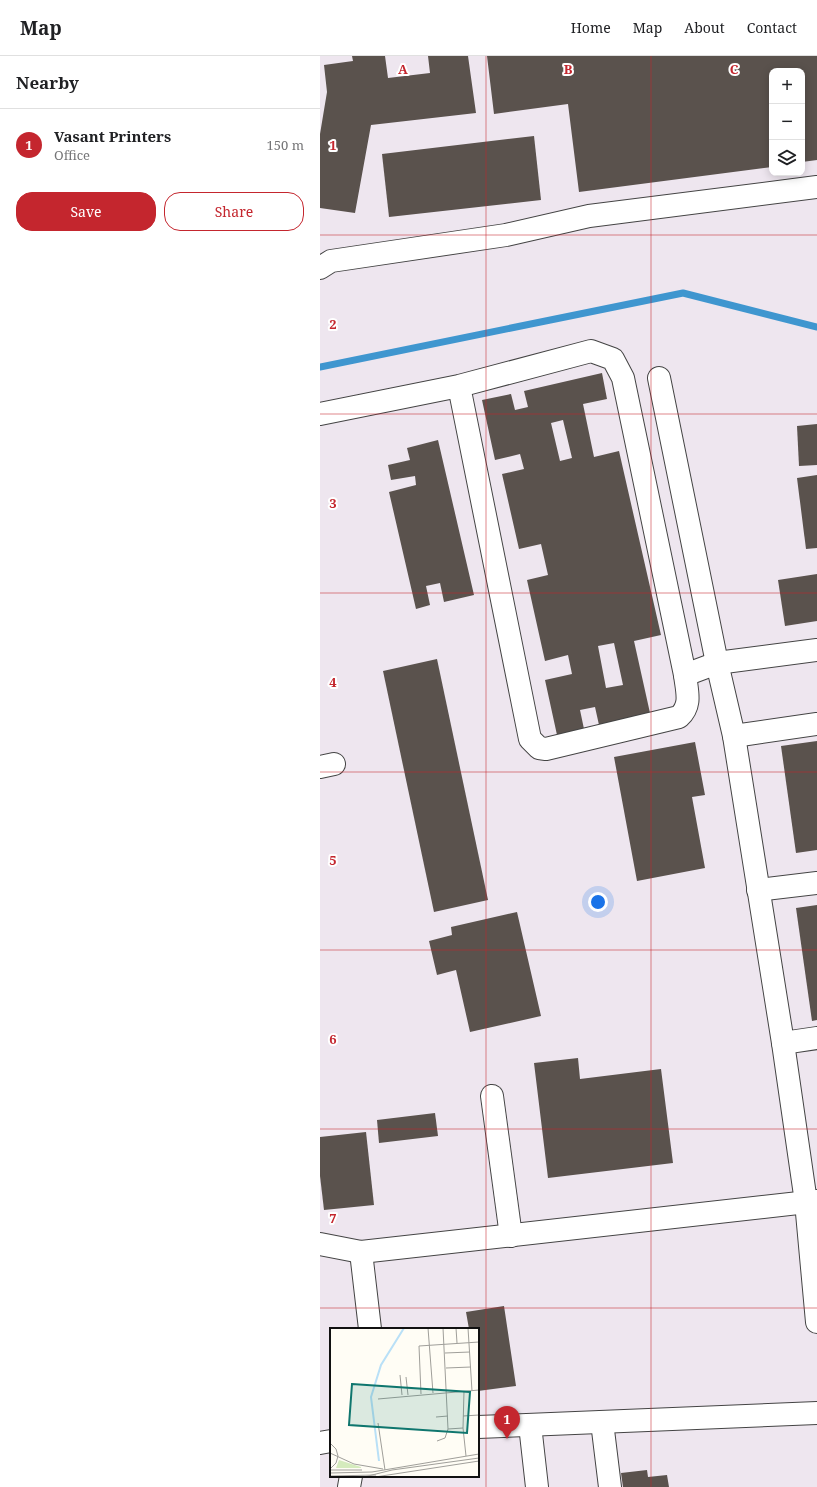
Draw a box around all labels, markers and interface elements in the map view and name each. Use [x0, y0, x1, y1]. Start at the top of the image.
text: Map [20, 15, 62, 41]
text: Home [571, 18, 611, 37]
text: Map [633, 18, 662, 37]
text: About [684, 18, 725, 37]
text: Contact [747, 18, 797, 37]
text: A [398, 60, 408, 78]
text: B [564, 60, 573, 78]
text: C [730, 60, 739, 78]
map controls [769, 68, 805, 176]
button: + [769, 68, 805, 104]
text: Nearby [16, 71, 79, 94]
button: − [769, 104, 805, 140]
text: Vasant Printers [54, 126, 171, 146]
text: 1 [25, 136, 33, 154]
text: 150 m [267, 136, 304, 154]
text: 1 [329, 136, 337, 154]
button: layers [769, 140, 805, 176]
text: Office [54, 146, 90, 164]
button: Save [16, 192, 156, 231]
button: Share [164, 192, 304, 231]
text: 2 [329, 315, 337, 333]
text: 3 [329, 494, 337, 512]
text: 4 [329, 673, 337, 691]
text: 5 [329, 851, 337, 869]
your location [588, 892, 608, 912]
text: 6 [329, 1030, 337, 1048]
text: 7 [329, 1209, 337, 1227]
inset map [330, 1328, 479, 1477]
pin: 1 [494, 1406, 520, 1439]

